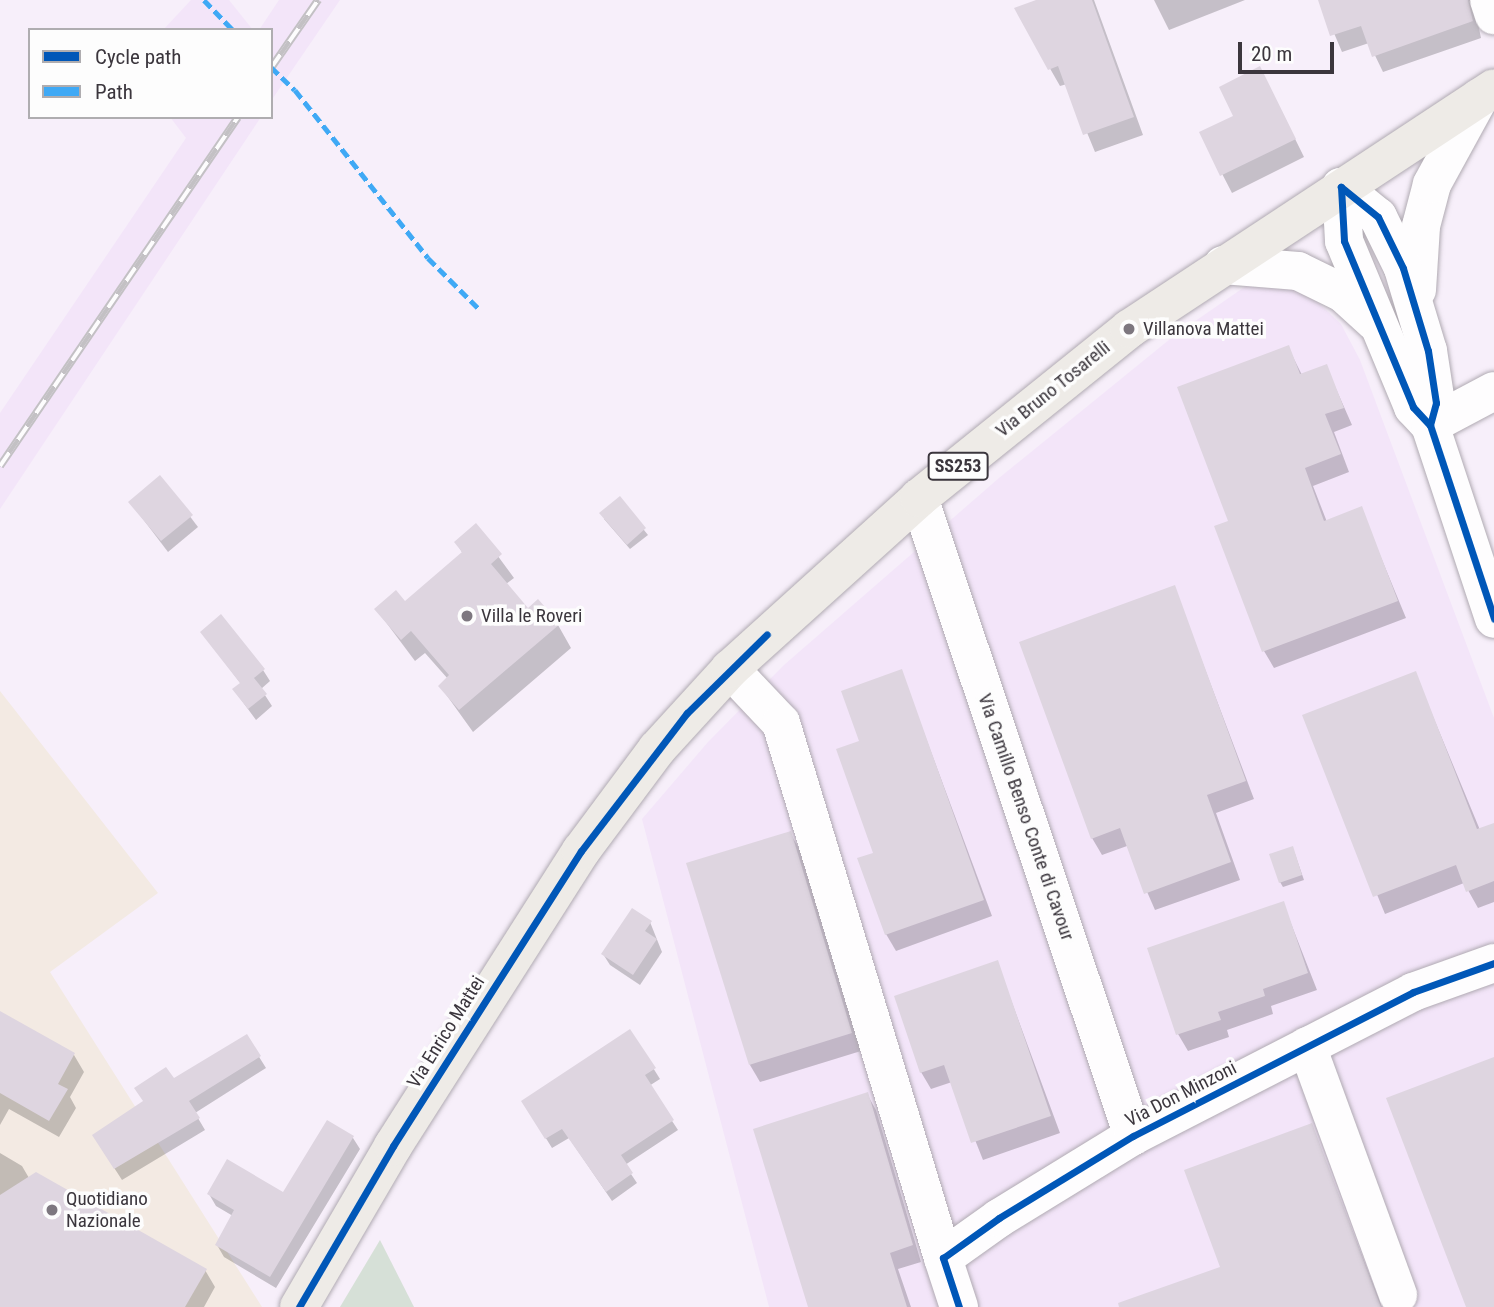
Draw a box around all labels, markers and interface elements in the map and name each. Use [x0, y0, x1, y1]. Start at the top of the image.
legend [28, 28, 273, 119]
scale bar [1242, 28, 1338, 72]
text: 20 m [1251, 42, 1292, 66]
text: Cycle path [95, 45, 181, 69]
text: Path [95, 80, 133, 104]
place label: Villanova Mattei [1143, 318, 1264, 340]
marker: Villanova Mattei [1121, 321, 1137, 337]
street label: Via Bruno Tosarelli [991, 336, 1115, 442]
road number: SS253 [926, 452, 990, 480]
place label: Villa le Roveri [481, 605, 582, 627]
marker: Villa le Roveri [459, 608, 475, 624]
street label: Via Camillo Benso Conte di Cavour [973, 691, 1079, 943]
street label: Via Enrico Mattei [402, 972, 490, 1092]
street label: Via Don Minzoni [1122, 1056, 1240, 1132]
place label: Quotidiano Nazionale [66, 1188, 148, 1232]
marker: Quotidiano Nazionale [44, 1202, 60, 1218]

